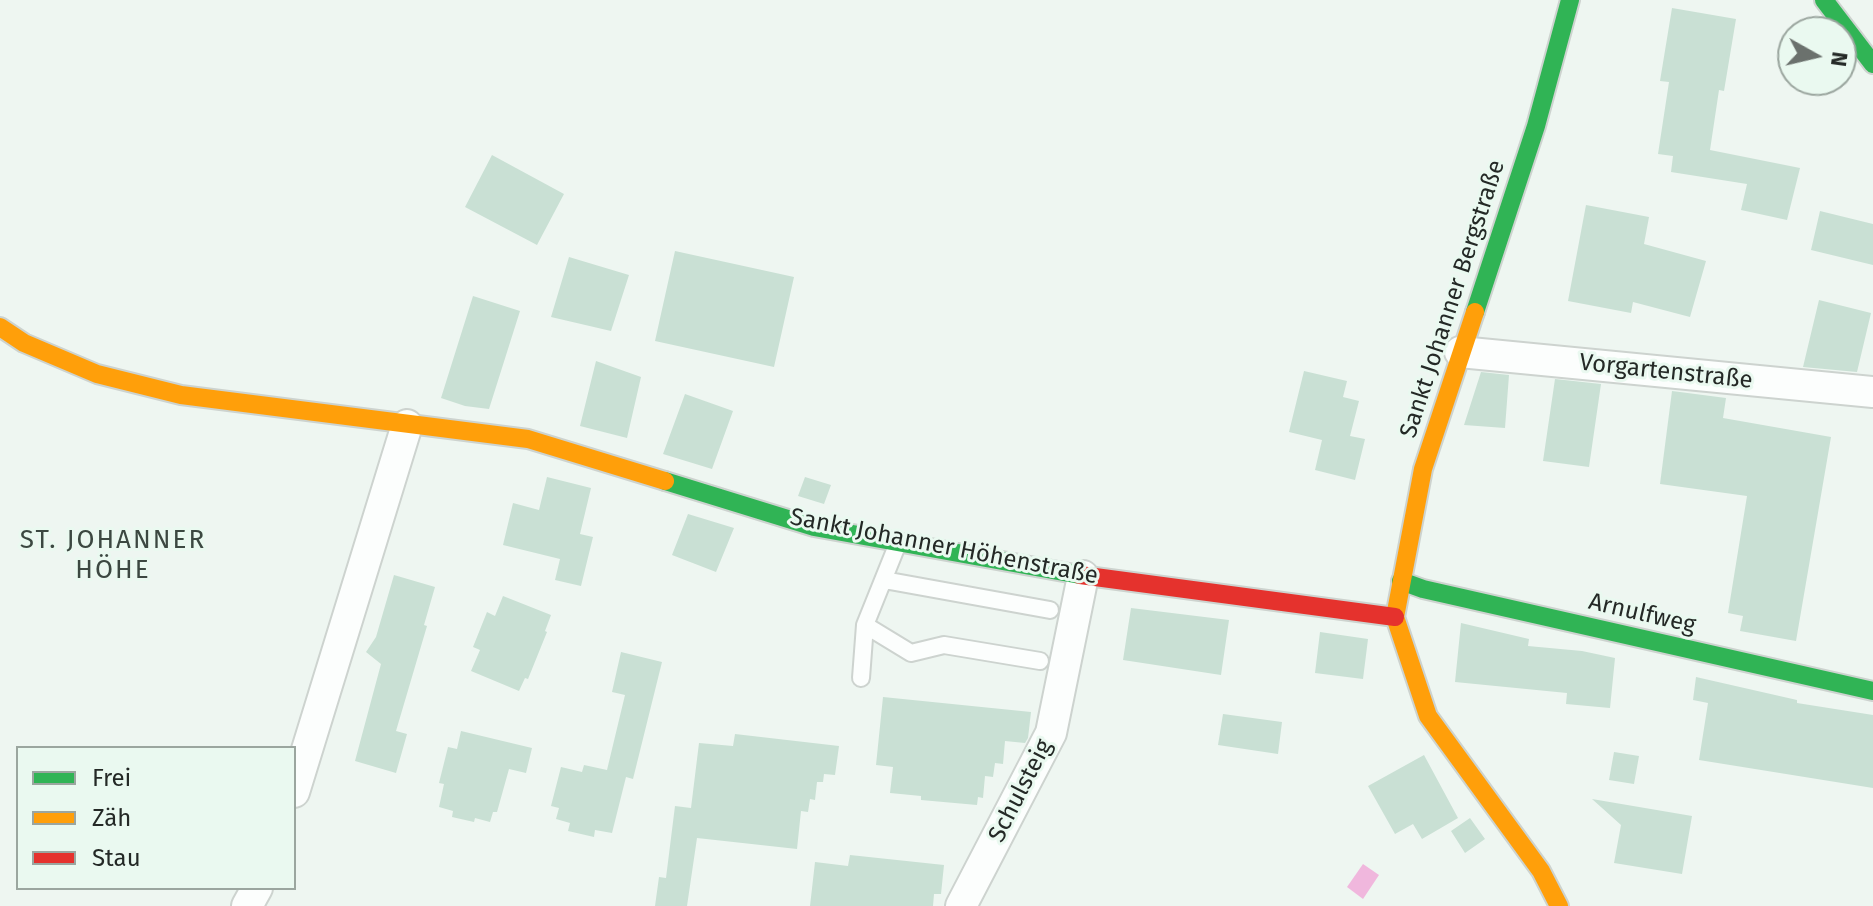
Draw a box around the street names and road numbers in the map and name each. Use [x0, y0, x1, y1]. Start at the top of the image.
street label: Sankt Johanner Bergstraße [1394, 156, 1512, 442]
street label: Vorgartenstraße [1578, 349, 1754, 395]
street label: Sankt Johanner Höhenstraße [788, 503, 1100, 591]
street label: Arnulfweg [1586, 588, 1698, 640]
street label: Schulsteig [983, 735, 1059, 847]

